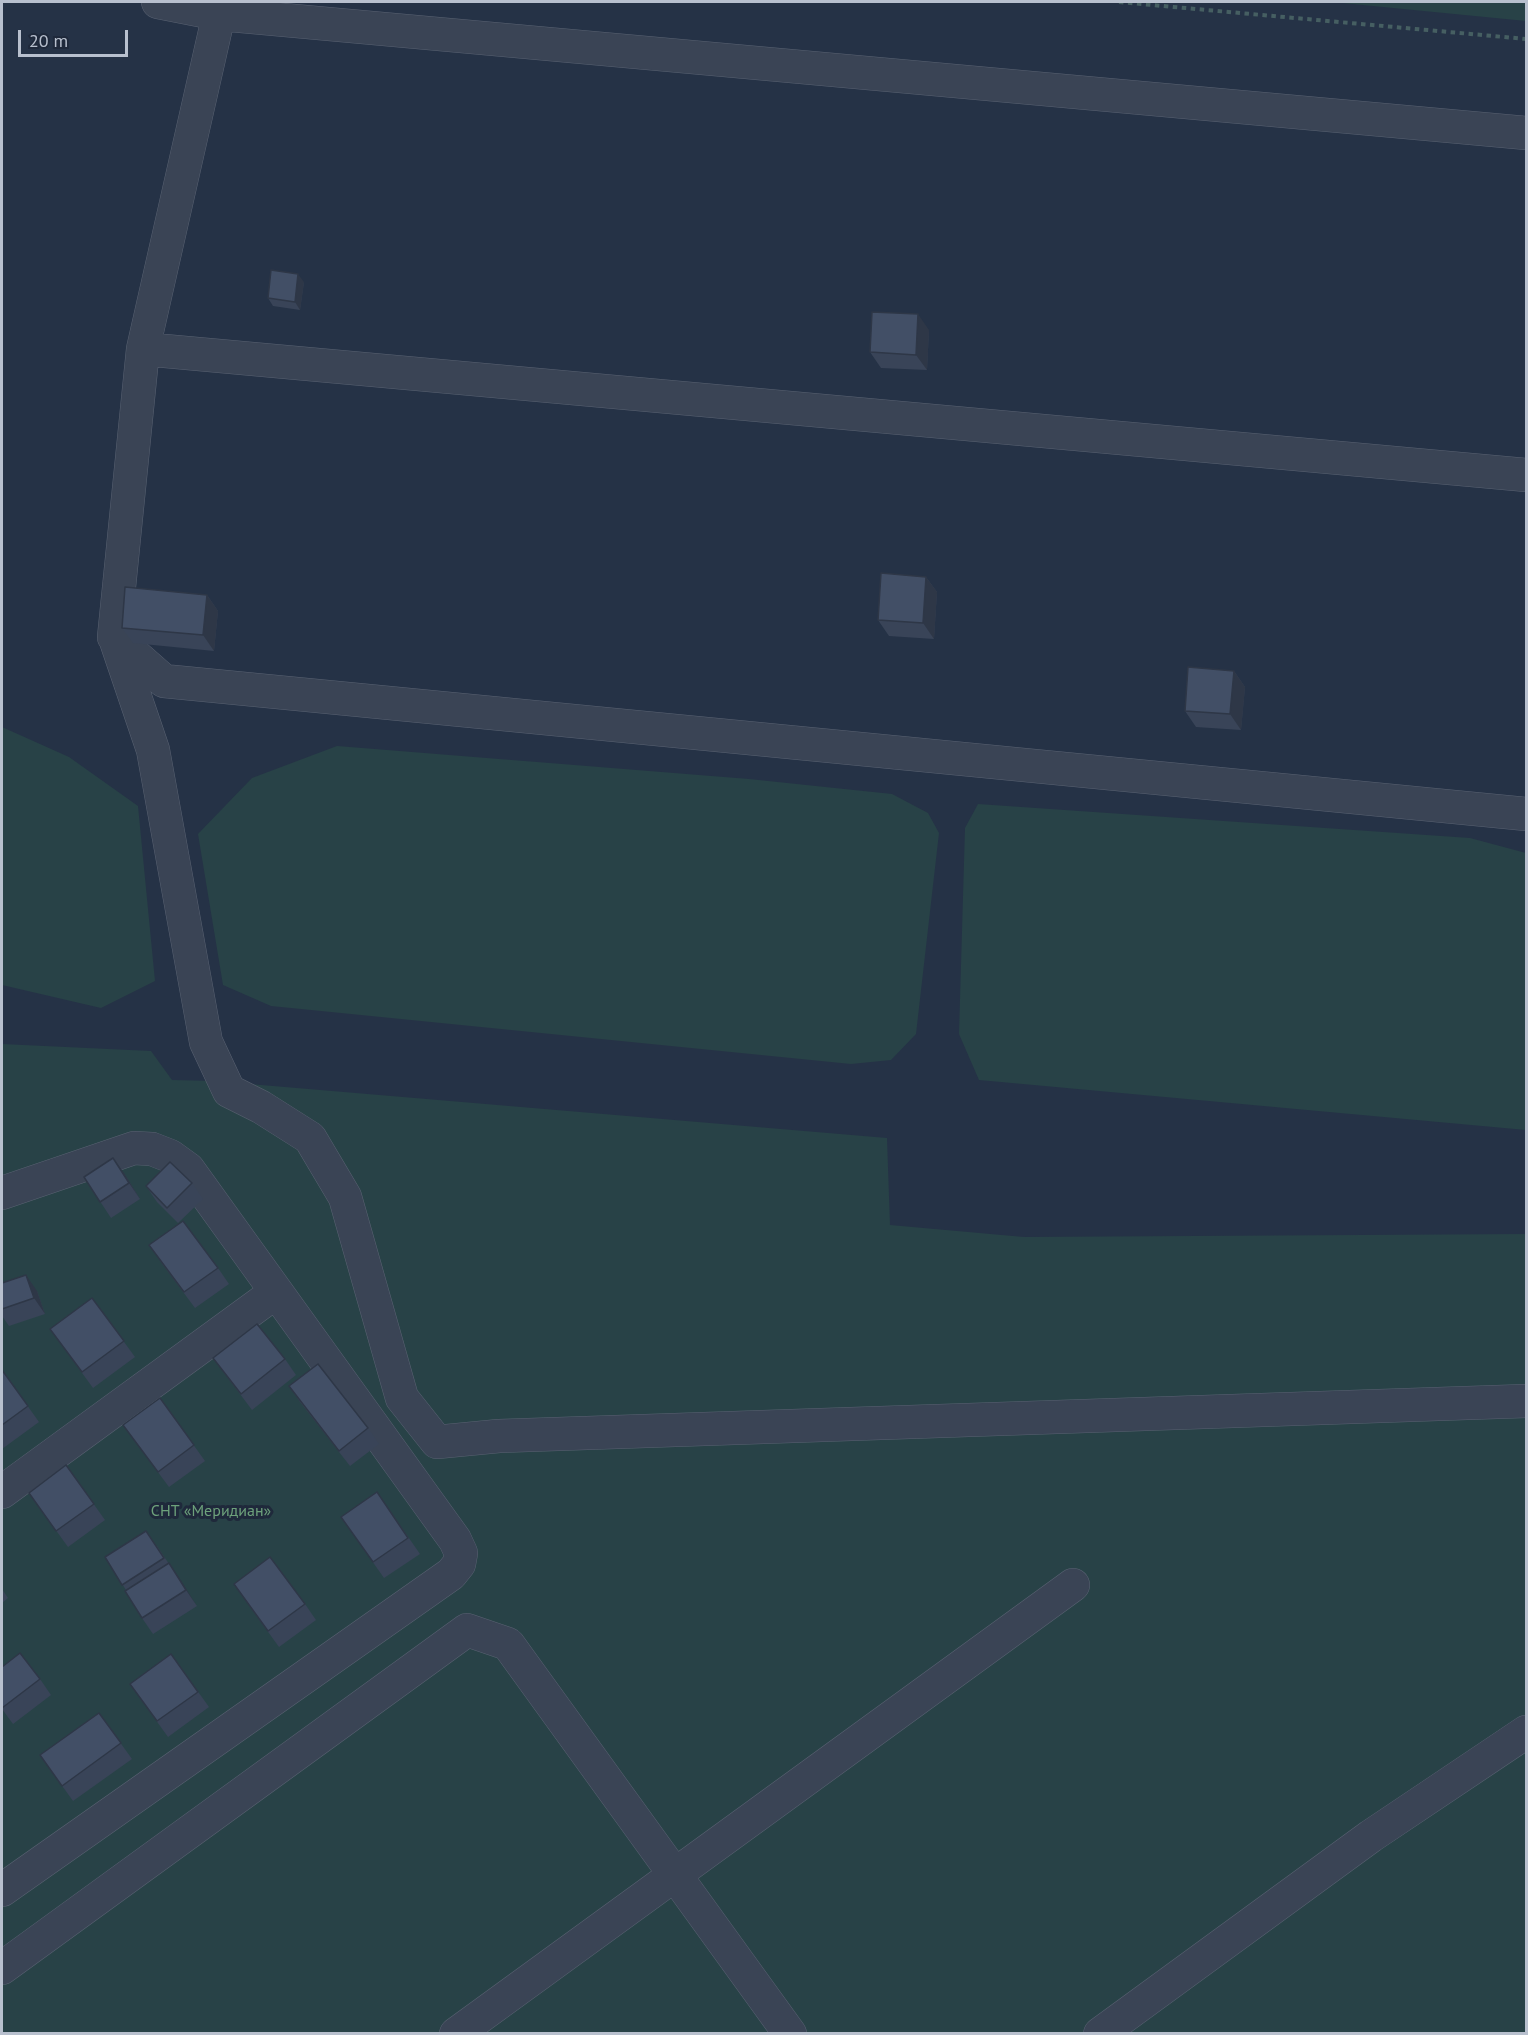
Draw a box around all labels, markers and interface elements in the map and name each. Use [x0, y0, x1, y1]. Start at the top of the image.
scale bar [21, 18, 130, 56]
text: 20 m [29, 29, 68, 52]
park label: СНТ «Меридиан» [151, 1501, 271, 1521]

